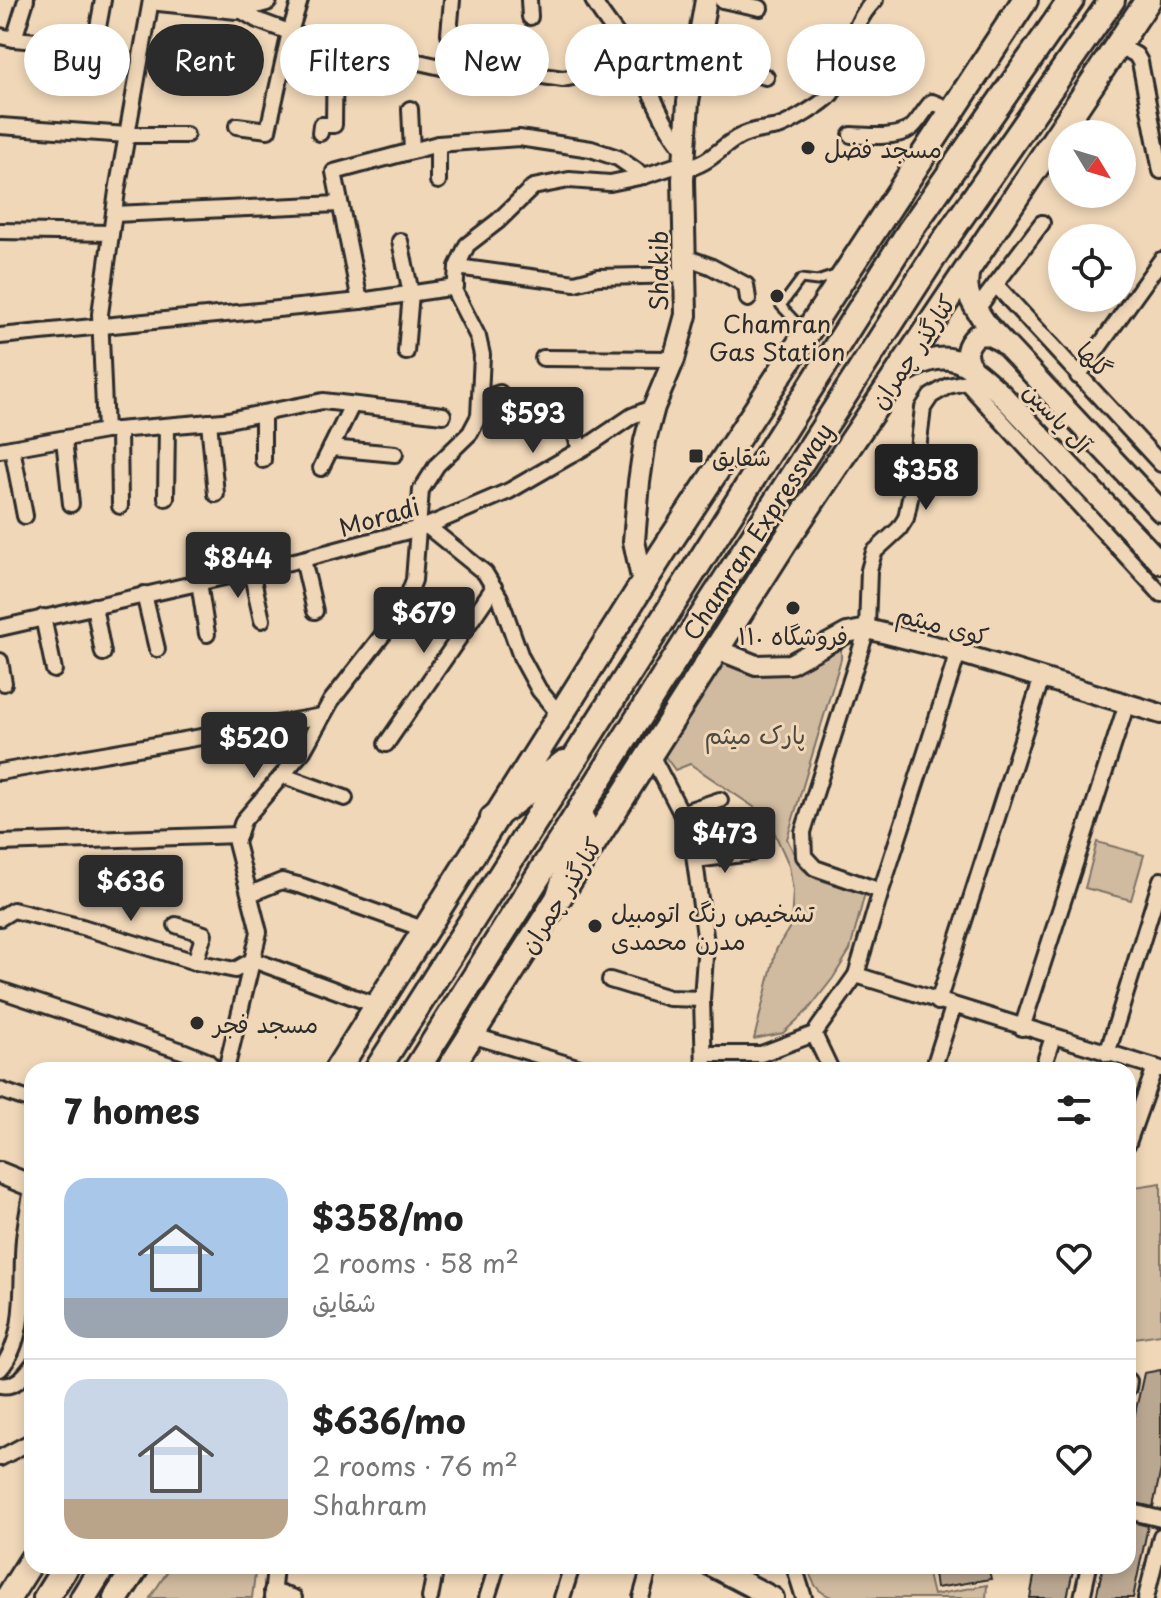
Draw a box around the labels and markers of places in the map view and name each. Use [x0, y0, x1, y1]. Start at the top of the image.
place label: مسجد فضل [824, 130, 942, 166]
marker: مسجد فضل [799, 139, 817, 157]
marker: Chamran Gas Station [768, 287, 786, 305]
place label: Chamran Gas Station [709, 305, 845, 369]
pin: $593 [486, 387, 580, 455]
place label: شقایق [712, 438, 771, 474]
pin: $358 [879, 444, 973, 512]
marker: شقایق [687, 447, 705, 465]
pin: $844 [191, 532, 285, 600]
pin: $679 [377, 587, 471, 655]
marker: فروشگاه ۱۱۰ [784, 599, 802, 617]
place label: فروشگاه ۱۱۰ [738, 617, 848, 653]
pin: $520 [207, 712, 301, 780]
pin: $473 [678, 807, 772, 875]
pin: $636 [84, 855, 178, 923]
place label: تشخیص رنگ اتومبیل مدرن محمدی [611, 894, 815, 958]
marker: تشخیص رنگ اتومبیل مدرن محمدی [586, 917, 604, 935]
place label: مسجد فجر [211, 1005, 318, 1041]
marker: مسجد فجر [188, 1014, 206, 1032]

